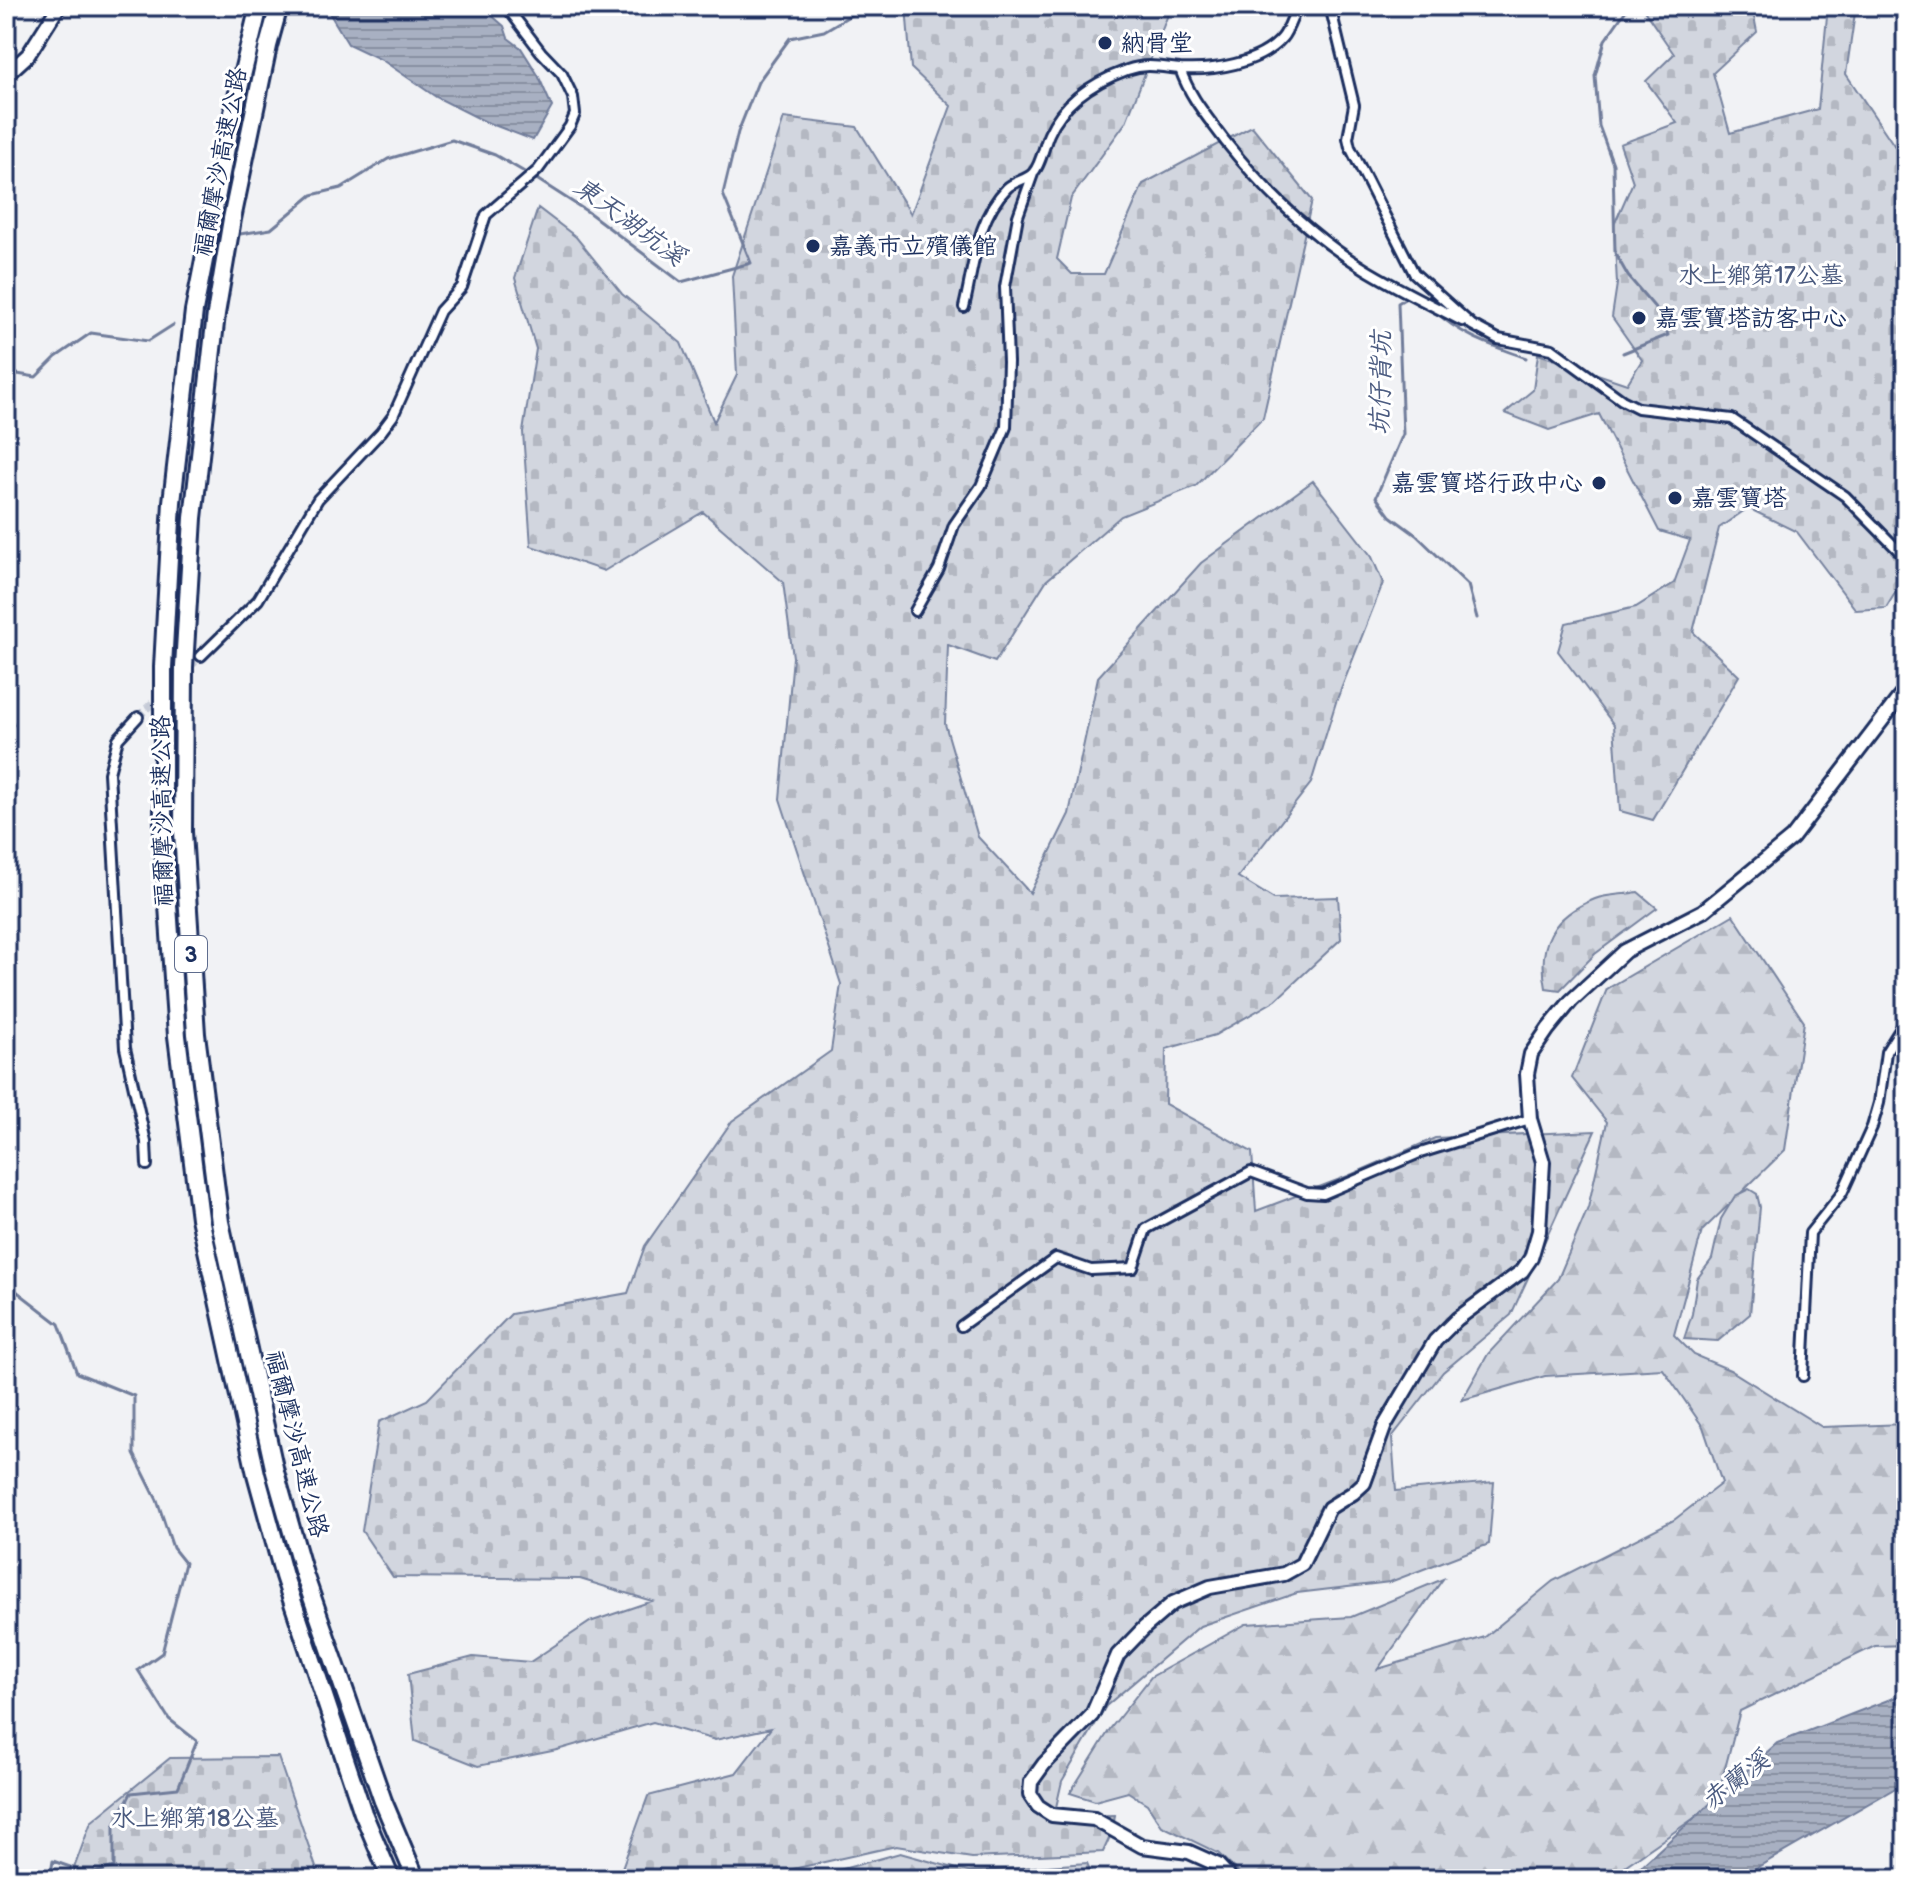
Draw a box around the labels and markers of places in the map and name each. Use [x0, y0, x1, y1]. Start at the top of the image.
place label: 納骨堂 [1121, 29, 1193, 58]
marker: 納骨堂 [1096, 34, 1114, 52]
place label: 嘉義市立殯儀館 [829, 232, 997, 261]
marker: 嘉義市立殯儀館 [804, 237, 822, 255]
place label: 嘉雲寶塔訪客中心 [1655, 304, 1847, 333]
marker: 嘉雲寶塔訪客中心 [1630, 309, 1648, 327]
place label: 嘉雲寶塔行政中心 [1391, 469, 1583, 498]
marker: 嘉雲寶塔行政中心 [1590, 474, 1608, 492]
place label: 嘉雲寶塔 [1691, 484, 1787, 513]
marker: 嘉雲寶塔 [1666, 489, 1684, 507]

